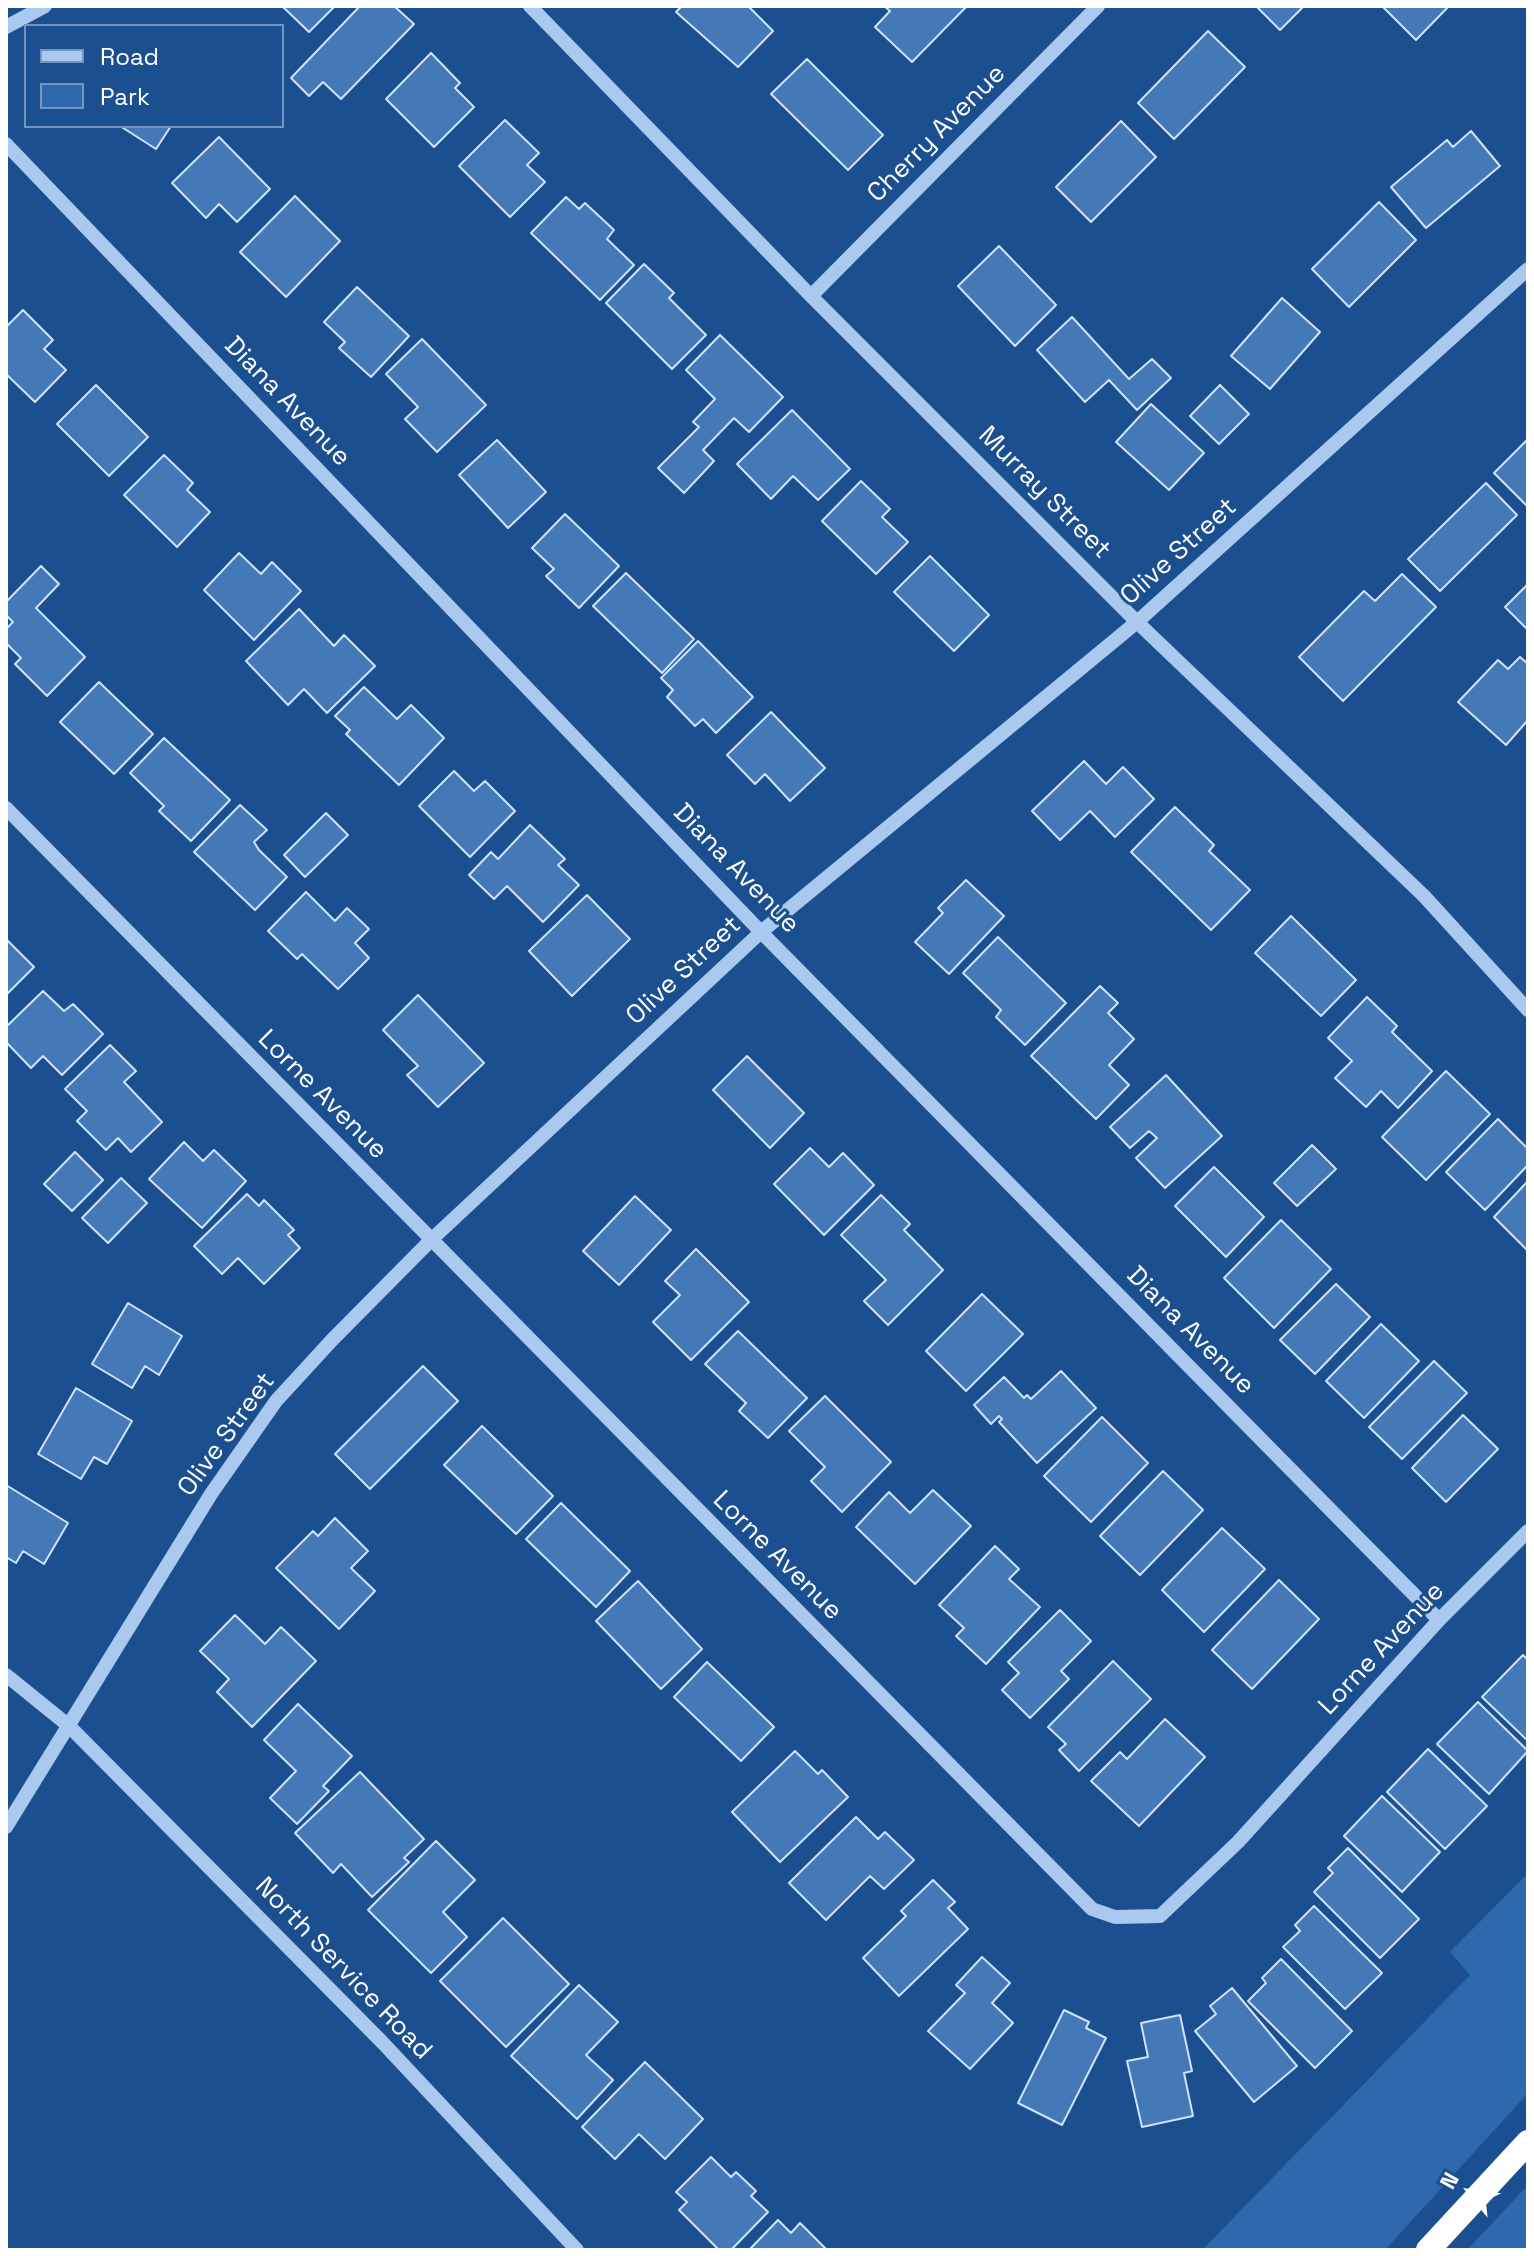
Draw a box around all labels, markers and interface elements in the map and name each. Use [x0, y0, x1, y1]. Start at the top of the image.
legend [24, 24, 284, 128]
text: Road [100, 41, 159, 72]
street label: Cherry Avenue [862, 59, 1012, 209]
text: Park [100, 81, 150, 112]
street label: Diana Avenue [217, 331, 357, 473]
street label: Murray Street [971, 420, 1117, 566]
street label: Olive Street [1115, 492, 1243, 612]
street label: Diana Avenue [666, 798, 806, 940]
street label: Olive Street [620, 910, 748, 1032]
street label: Lorne Avenue [251, 1024, 393, 1166]
street label: Diana Avenue [1120, 1261, 1260, 1401]
street label: Olive Street [172, 1367, 282, 1503]
street label: Lorne Avenue [706, 1485, 848, 1627]
street label: Lorne Avenue [1313, 1576, 1451, 1722]
street label: North Service Road [248, 1872, 438, 2066]
north arrow [1430, 2152, 1510, 2232]
text: N [1433, 2167, 1465, 2194]

